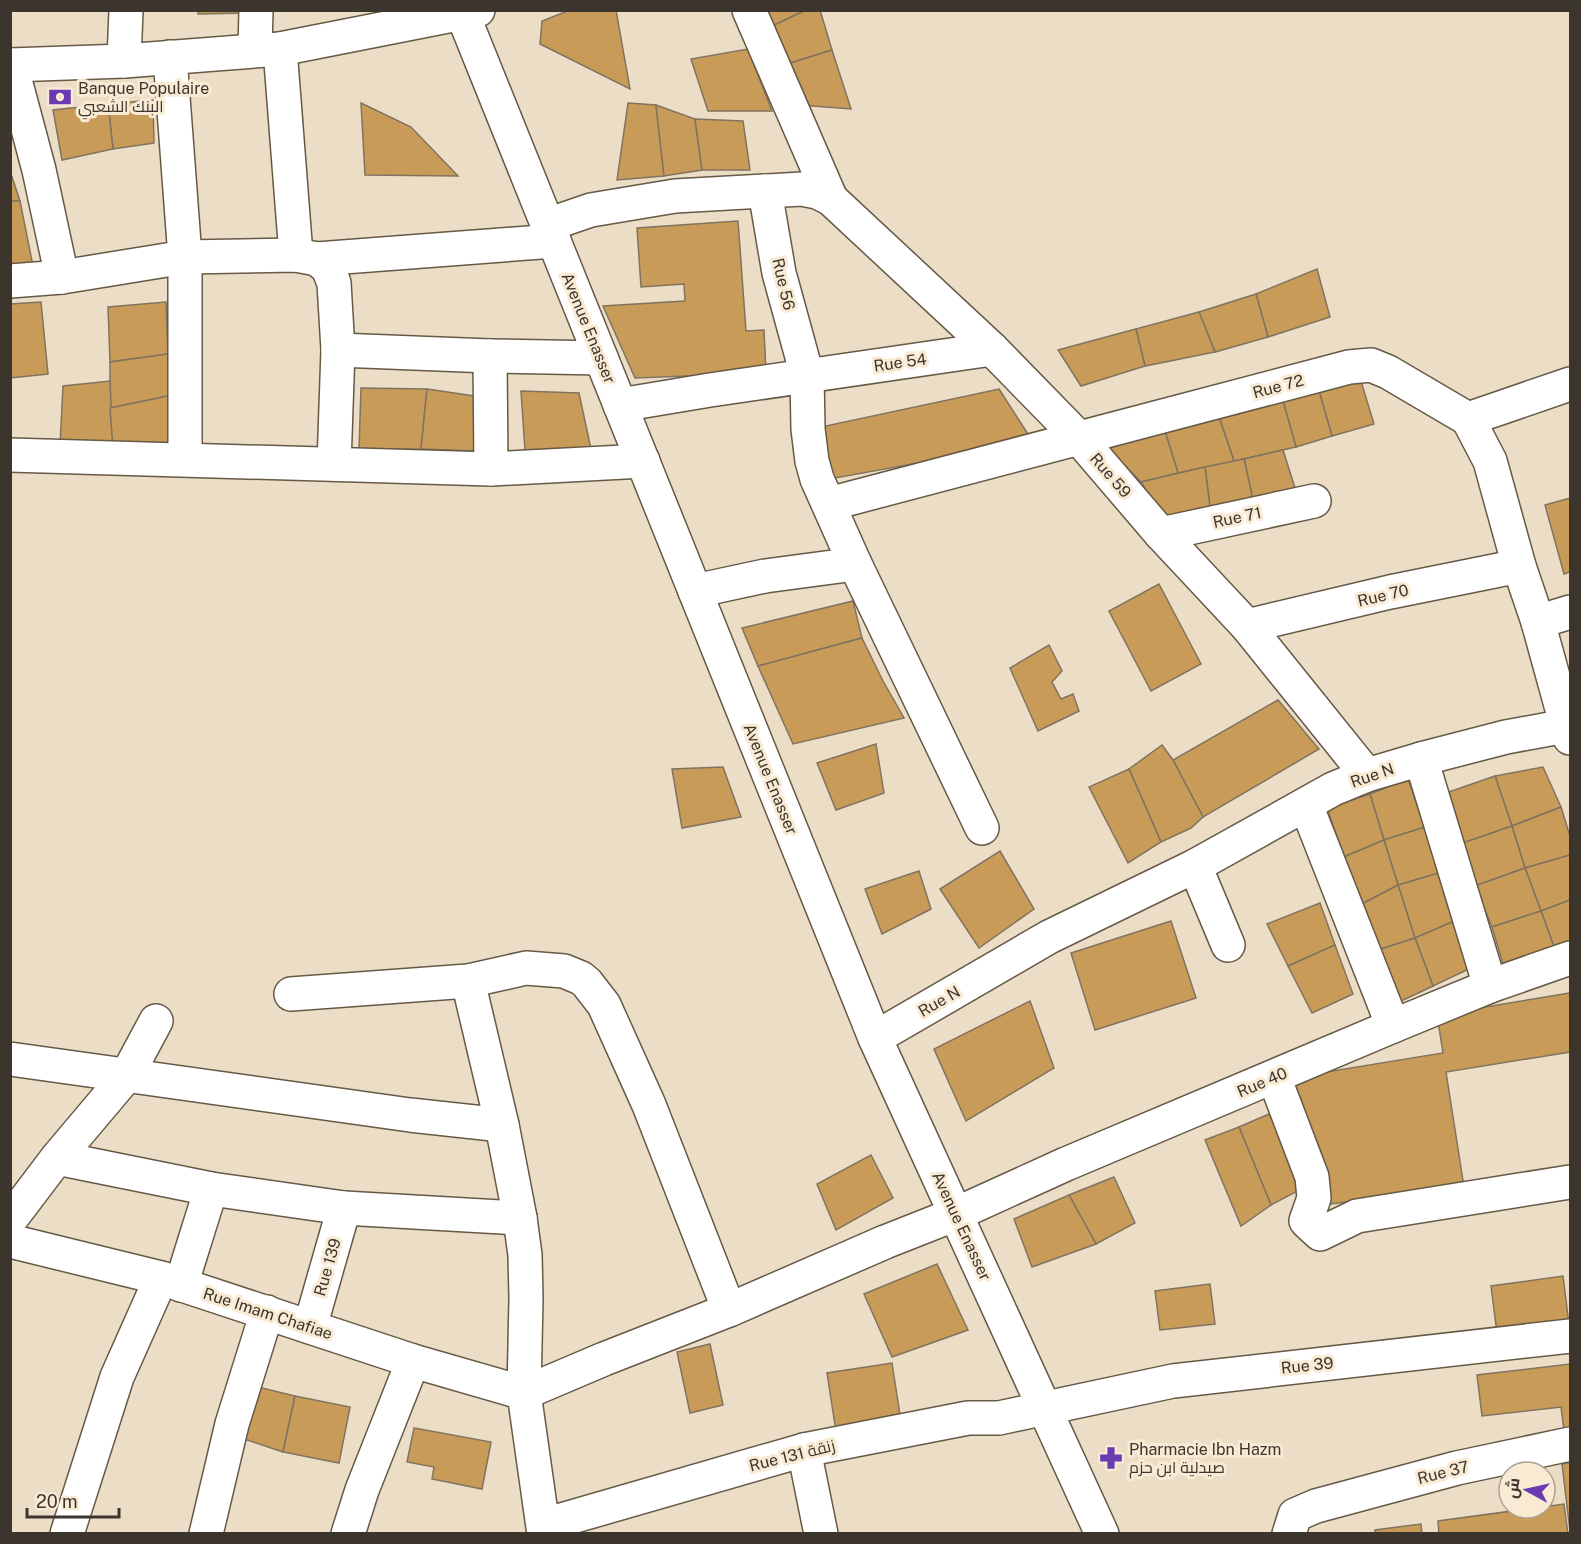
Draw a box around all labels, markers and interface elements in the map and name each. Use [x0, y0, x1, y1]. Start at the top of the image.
place label: Banque Populaire البنك الشعبي [78, 79, 209, 120]
bank icon: Banque Populaire البنك الشعبي [47, 84, 73, 110]
street label: Rue 56 [768, 256, 799, 312]
street label: Avenue Enasser [558, 270, 619, 386]
street label: Rue 54 [872, 349, 928, 376]
street label: Rue 72 [1251, 371, 1306, 402]
street label: Rue 59 [1086, 449, 1135, 502]
street label: Rue 71 [1211, 503, 1263, 532]
street label: Rue 70 [1356, 580, 1411, 611]
street label: Avenue Enasser [740, 721, 801, 837]
street label: Rue N [1348, 759, 1396, 792]
street label: Rue N [915, 982, 963, 1021]
street label: Rue 40 [1234, 1063, 1290, 1101]
street label: Avenue Enasser [928, 1169, 995, 1284]
street label: Rue 139 [310, 1236, 345, 1298]
street label: Rue Imam Chafiae [201, 1284, 335, 1343]
street label: Rue 39 [1280, 1353, 1334, 1378]
street label: Rue 131 زنقة [747, 1436, 837, 1475]
place label: Pharmacie Ibn Hazm صيدلية ابن حزم [1129, 1440, 1281, 1479]
pharmacy icon: Pharmacie Ibn Hazm صيدلية ابن حزم [1098, 1445, 1124, 1471]
street label: Rue 37 [1415, 1457, 1471, 1488]
north arrow [1497, 1460, 1557, 1520]
text: ش [1502, 1476, 1523, 1499]
scale bar [27, 1481, 118, 1519]
text: 20 m [36, 1491, 78, 1512]

